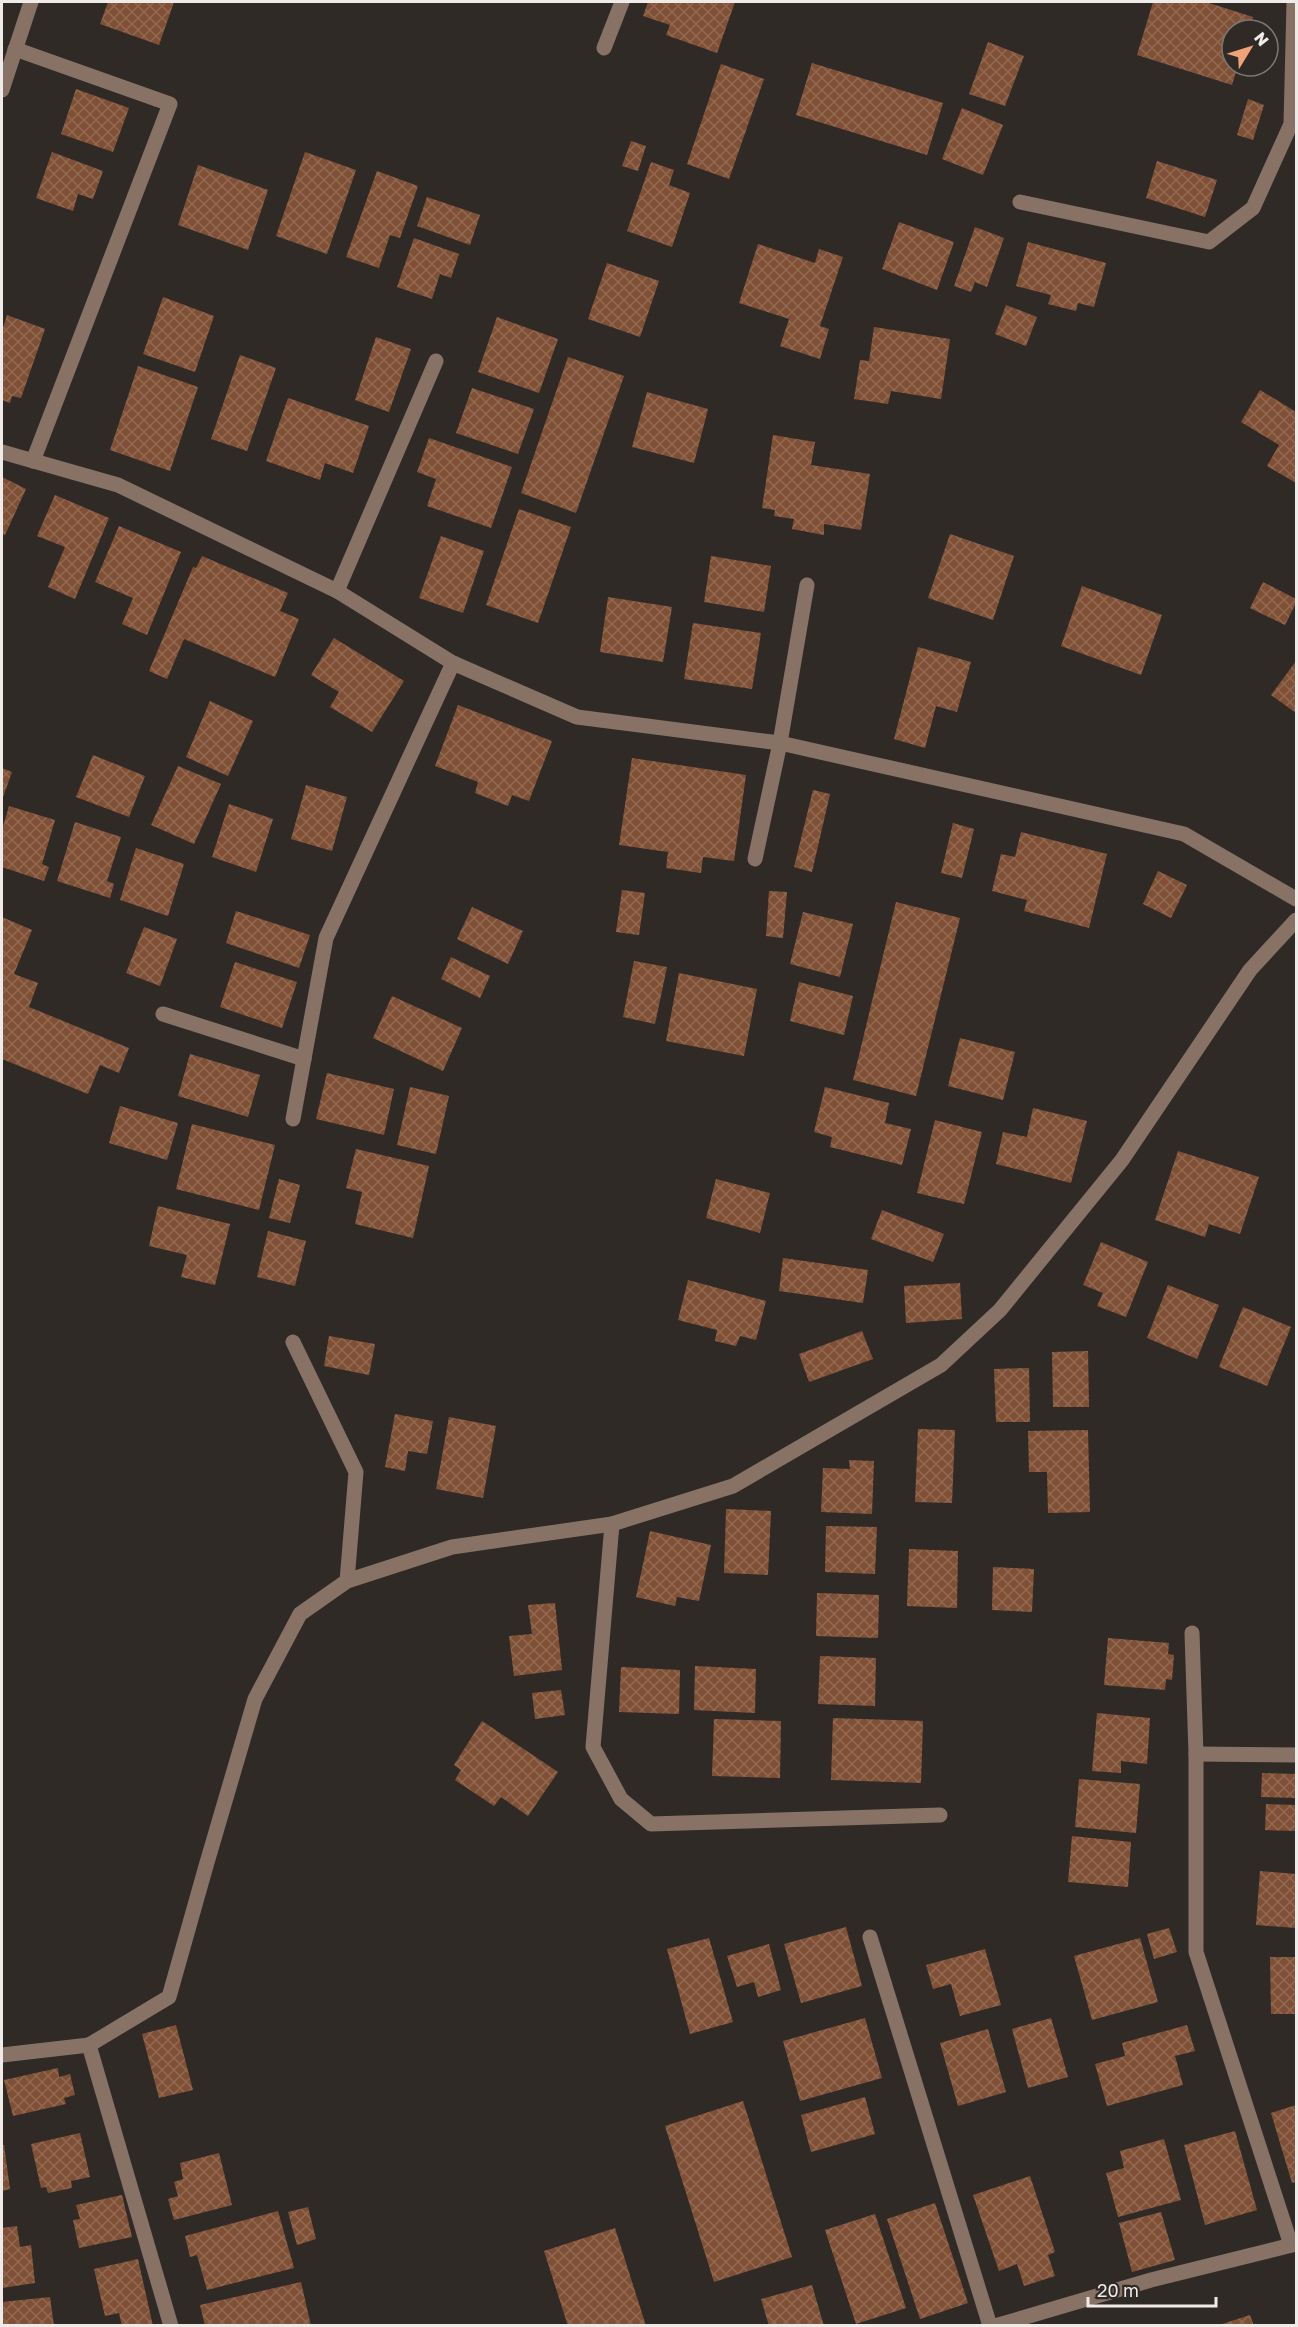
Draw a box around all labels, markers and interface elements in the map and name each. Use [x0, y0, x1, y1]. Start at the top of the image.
north arrow [1220, 18, 1280, 78]
text: N [1250, 28, 1273, 50]
scale bar [1088, 2270, 1216, 2308]
text: 20 m [1097, 2279, 1139, 2301]

